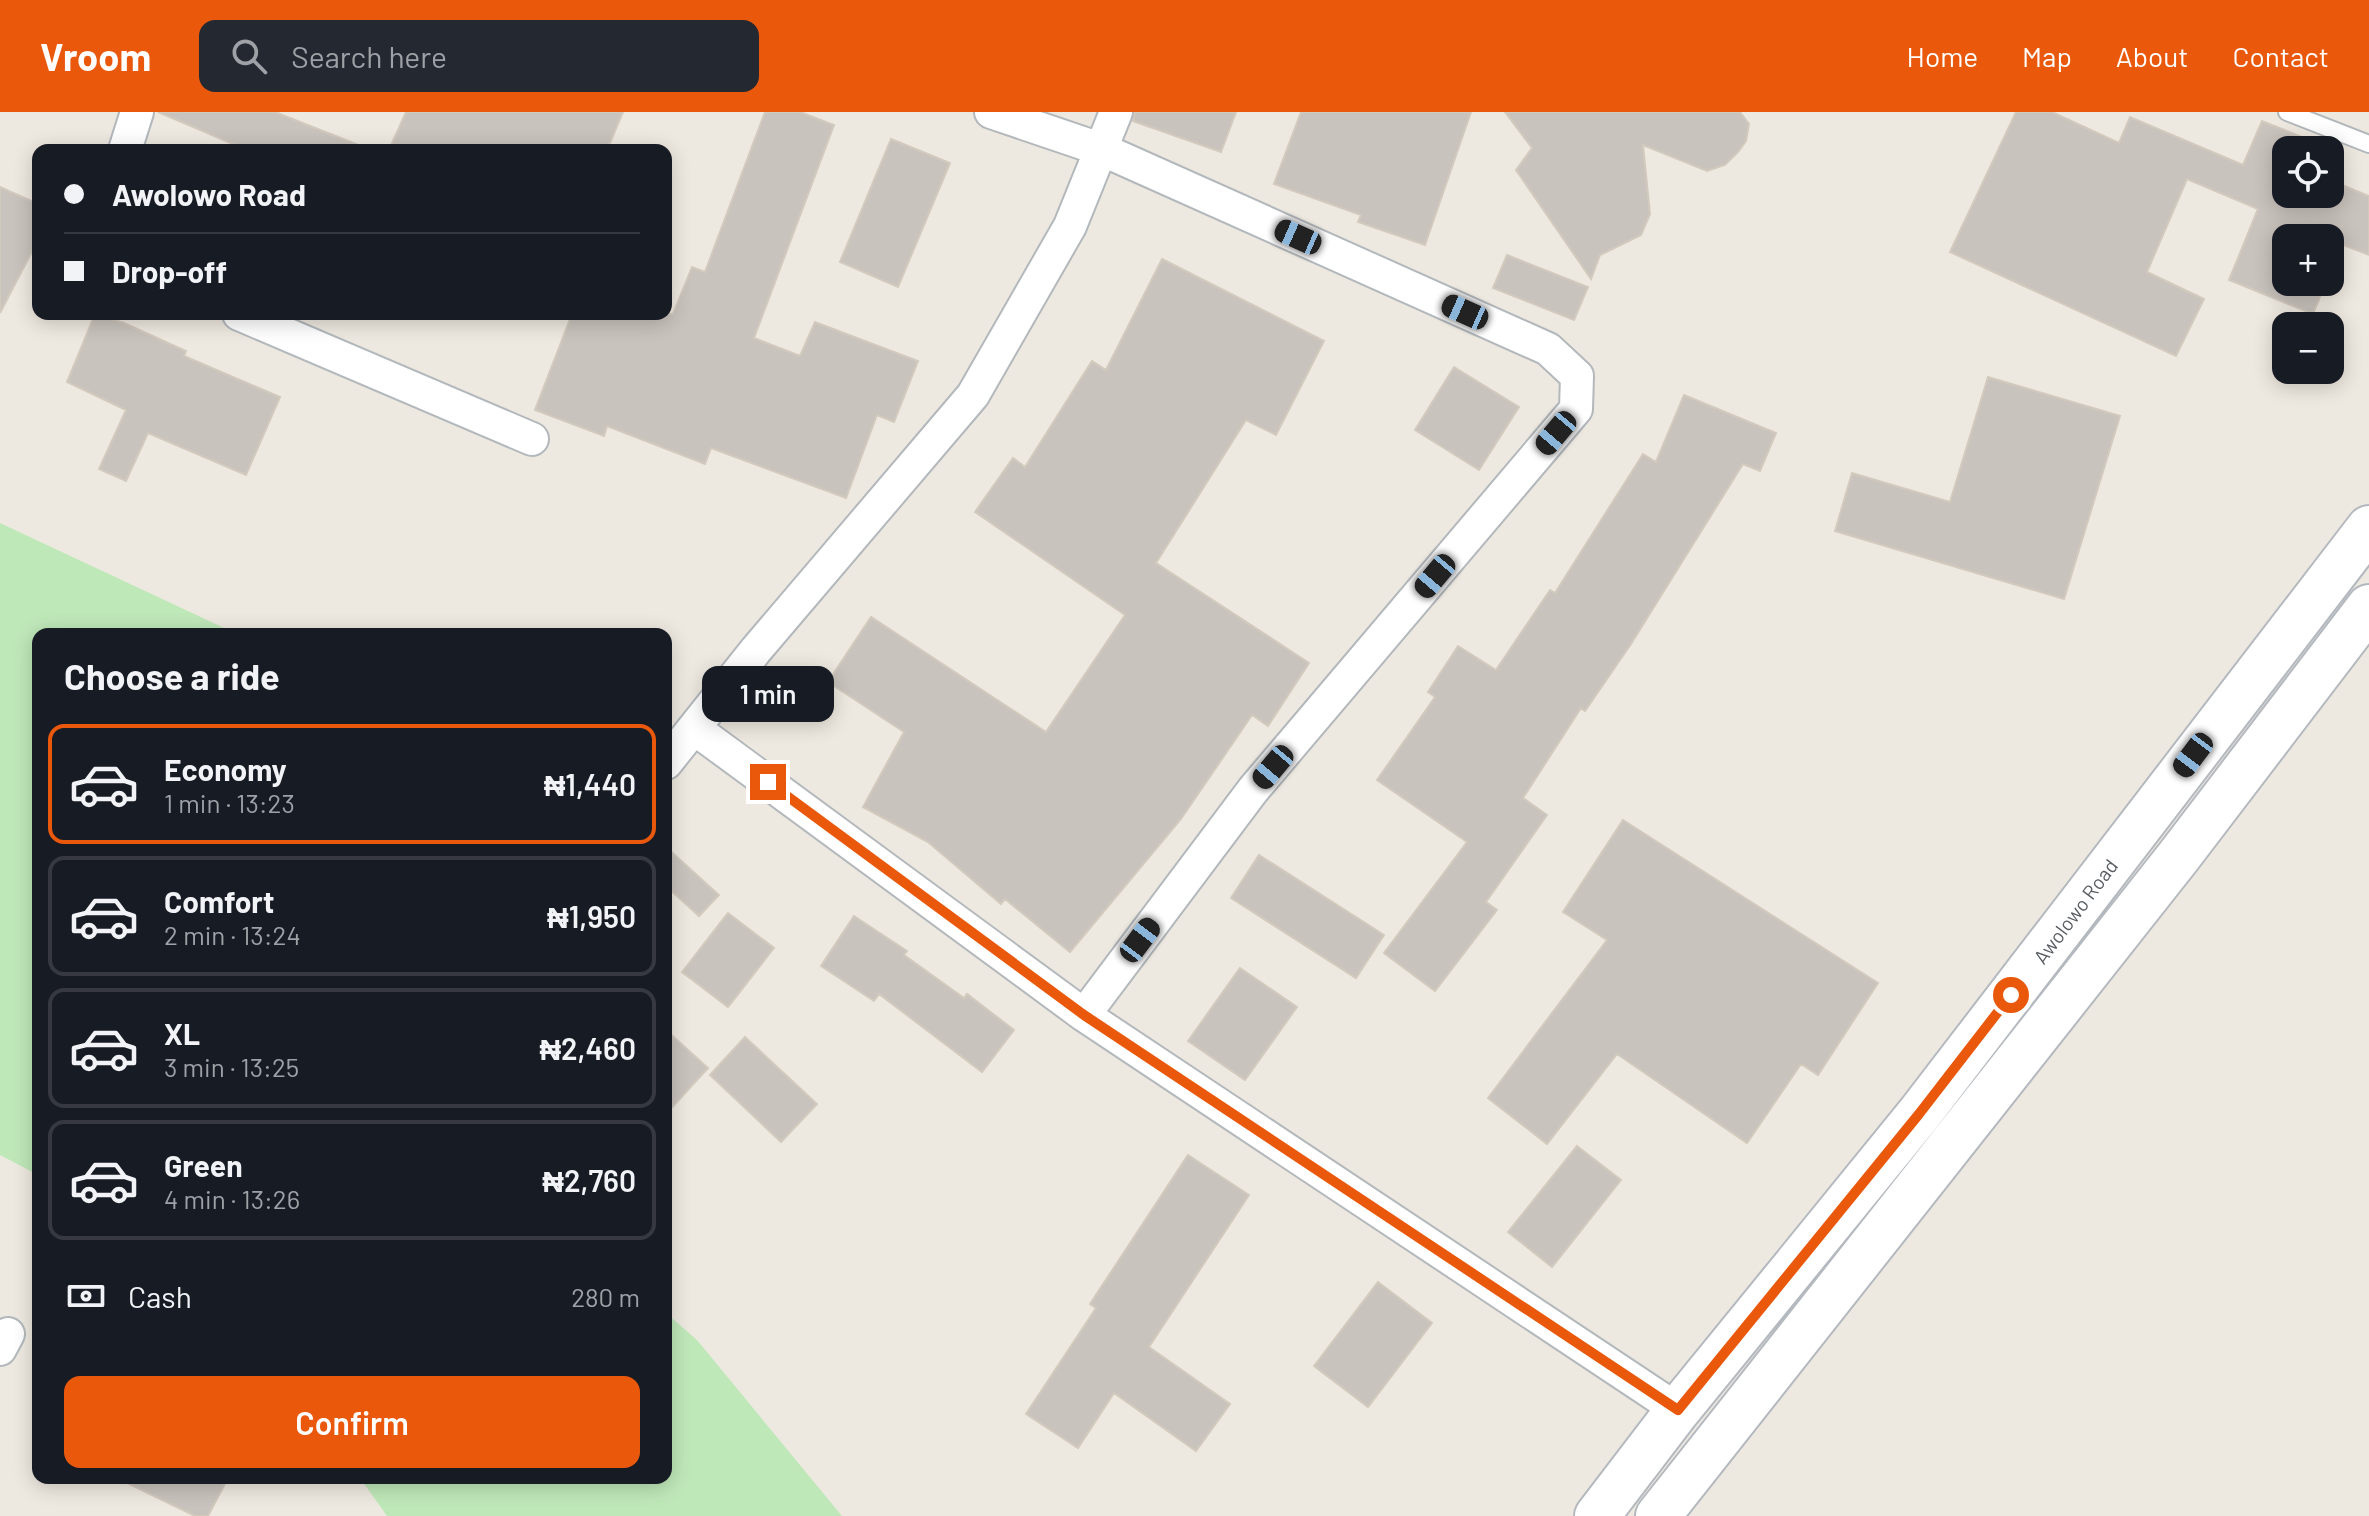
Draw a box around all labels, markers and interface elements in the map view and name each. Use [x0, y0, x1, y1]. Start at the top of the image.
search box [199, 20, 759, 92]
text: Vroom [40, 33, 151, 79]
icon: search [227, 34, 271, 78]
text: Search here [291, 38, 447, 74]
text: Home [1907, 39, 1978, 73]
text: Map [2022, 39, 2072, 73]
text: About [2116, 39, 2188, 73]
text: Contact [2232, 39, 2329, 73]
map controls [2272, 136, 2344, 384]
button: locate [2272, 136, 2344, 208]
text: Awolowo Road [112, 176, 306, 212]
car [1271, 216, 1325, 258]
button: + [2272, 224, 2344, 296]
text: Drop-off [112, 253, 227, 289]
car [1438, 291, 1492, 333]
button: − [2272, 312, 2344, 384]
car [1531, 407, 1581, 459]
car [1410, 550, 1460, 602]
text: Choose a ride [64, 654, 280, 697]
callout: 1 min [702, 666, 834, 722]
text: 1 min [740, 678, 796, 709]
car [2169, 729, 2217, 781]
car [1248, 741, 1298, 793]
icon: car [68, 748, 140, 820]
text: Economy [164, 751, 287, 787]
route end [750, 764, 786, 800]
text: ₦1,440 [544, 766, 636, 802]
text: 1 min · 13:23 [164, 787, 295, 818]
street label: Awolowo Road [2028, 854, 2122, 968]
icon: car [68, 880, 140, 952]
text: Comfort [164, 883, 274, 919]
text: ₦1,950 [547, 898, 636, 934]
car [1116, 914, 1164, 966]
text: 2 min · 13:24 [164, 919, 301, 950]
route start [1993, 977, 2029, 1013]
icon: car [68, 1012, 140, 1084]
text: XL [164, 1015, 200, 1051]
text: ₦2,460 [539, 1030, 636, 1066]
text: 3 min · 13:25 [164, 1051, 299, 1082]
icon: car [68, 1144, 140, 1216]
text: Green [164, 1147, 243, 1183]
text: ₦2,760 [542, 1162, 636, 1198]
text: 4 min · 13:26 [164, 1183, 300, 1214]
icon: cash [64, 1274, 108, 1318]
text: Cash [128, 1278, 192, 1314]
text: 280 m [571, 1281, 640, 1312]
button: Confirm [64, 1376, 640, 1468]

